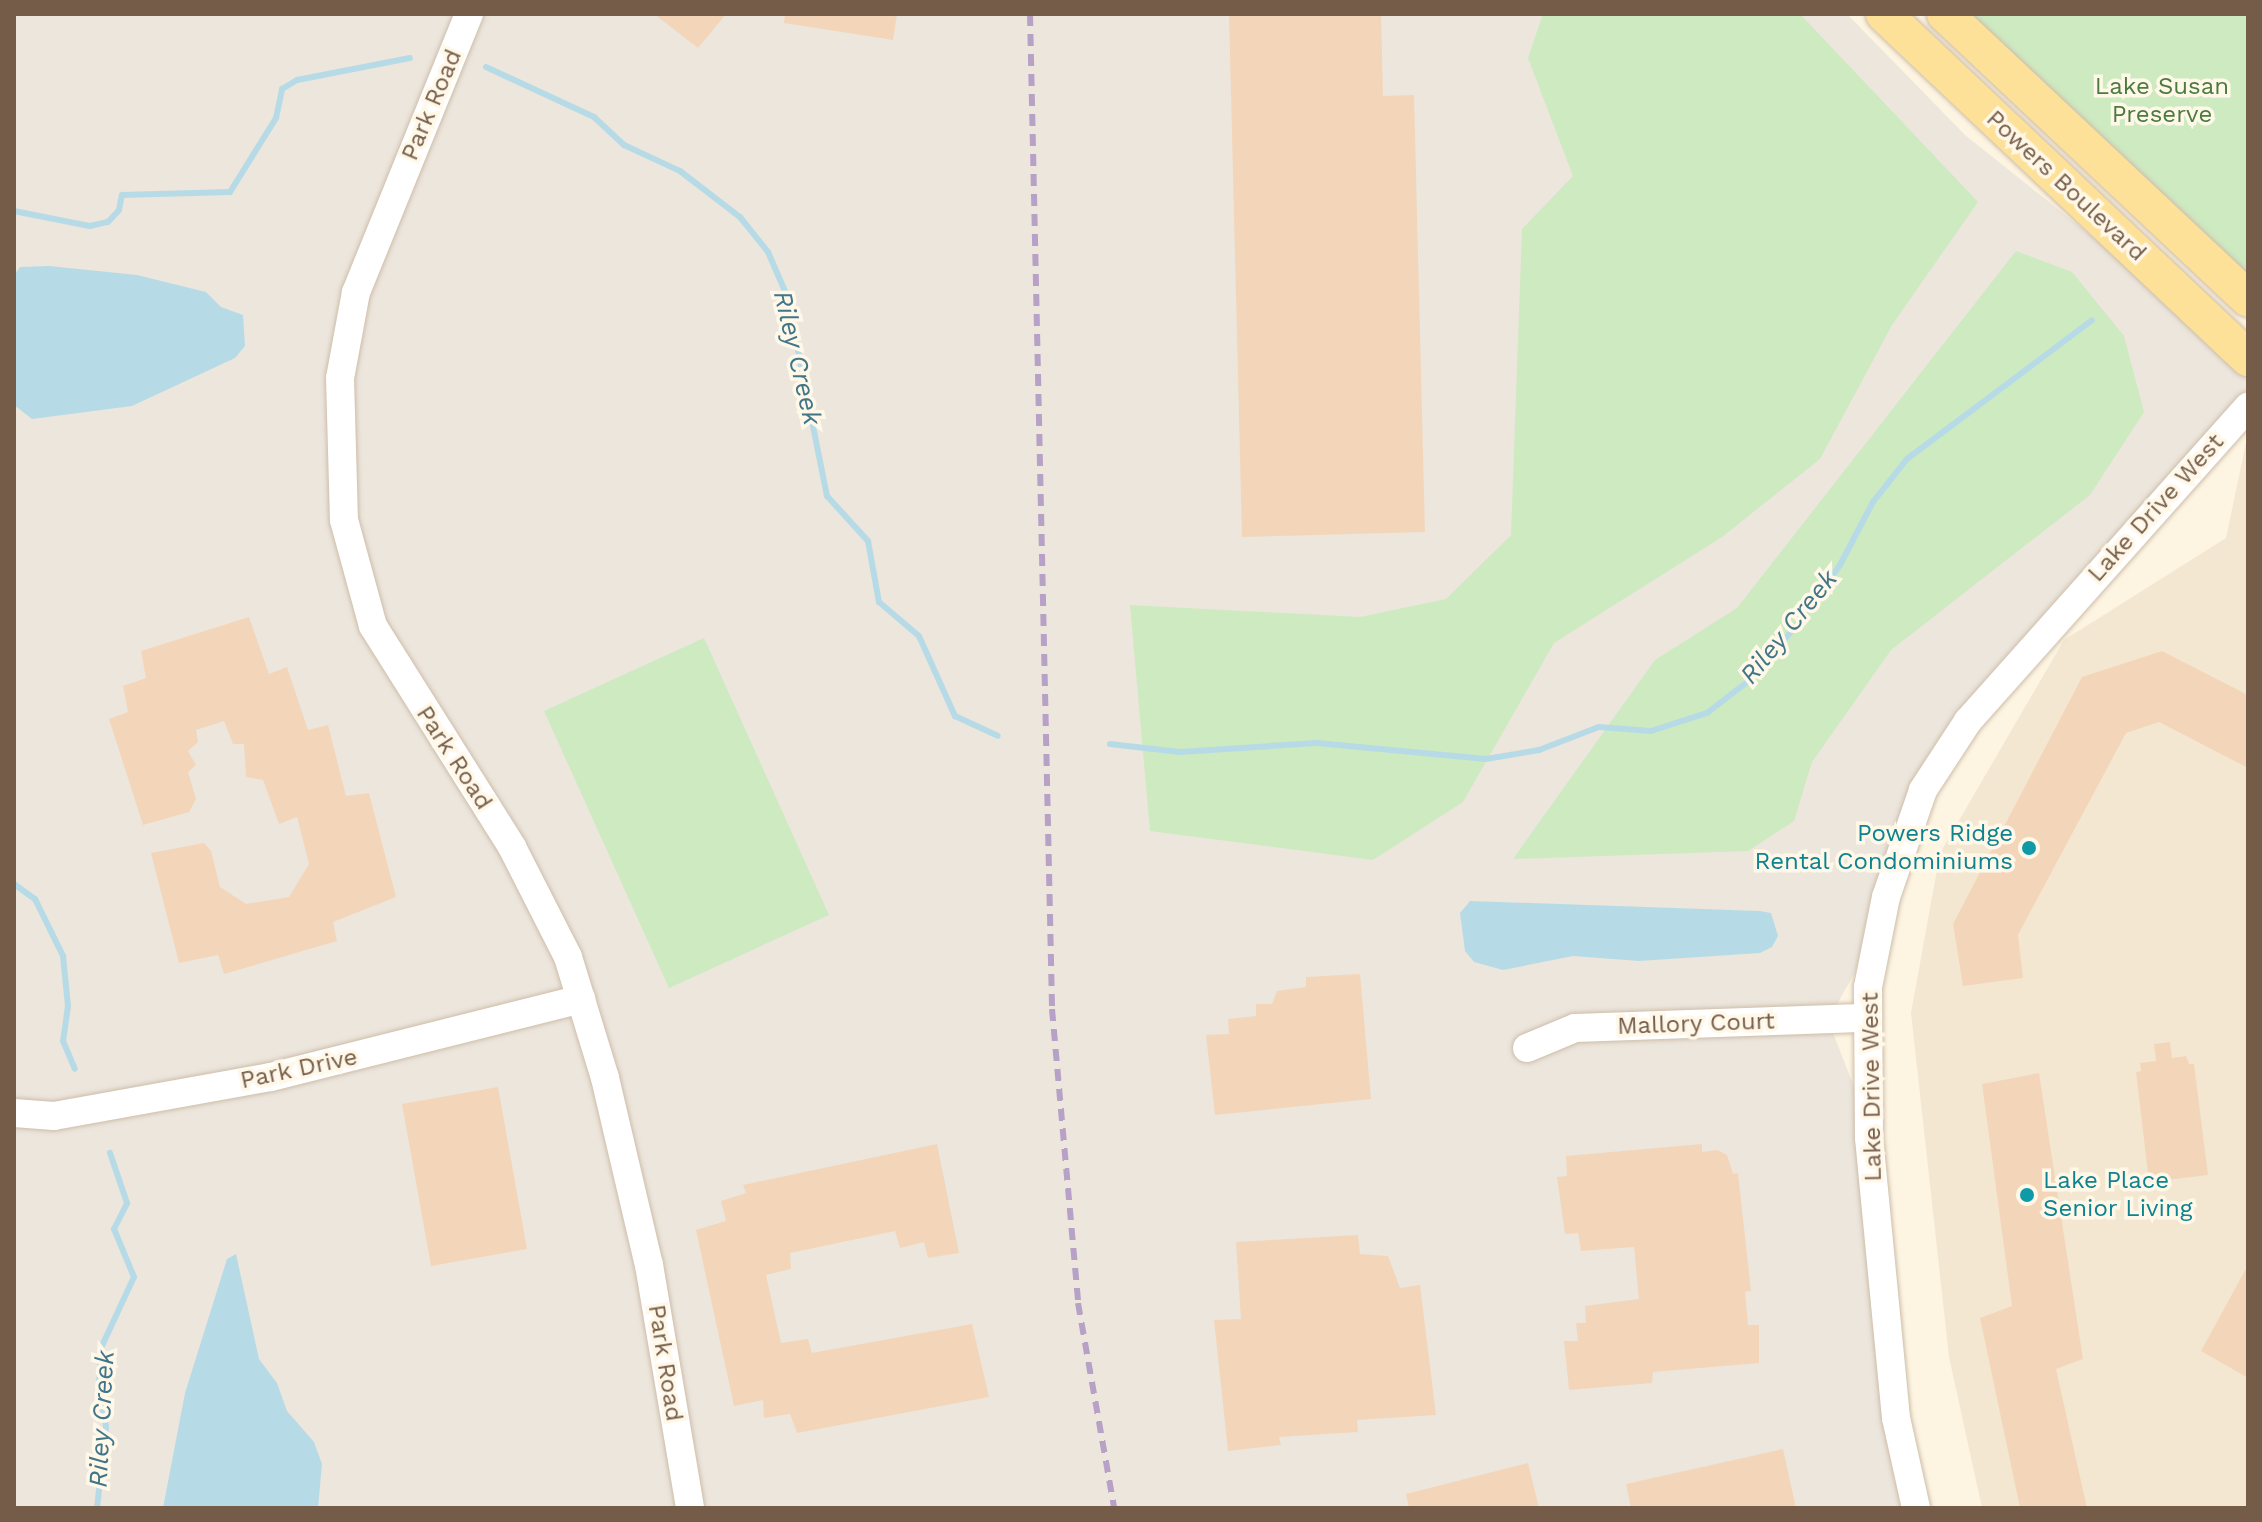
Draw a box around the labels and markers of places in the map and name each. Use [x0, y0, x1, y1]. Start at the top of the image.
place label: Powers Ridge Rental Condominiums [1754, 820, 2013, 876]
marker: Powers Ridge Rental Condominiums [2020, 839, 2038, 857]
place label: Lake Place Senior Living [2043, 1167, 2193, 1223]
marker: Lake Place Senior Living [2018, 1186, 2036, 1204]

